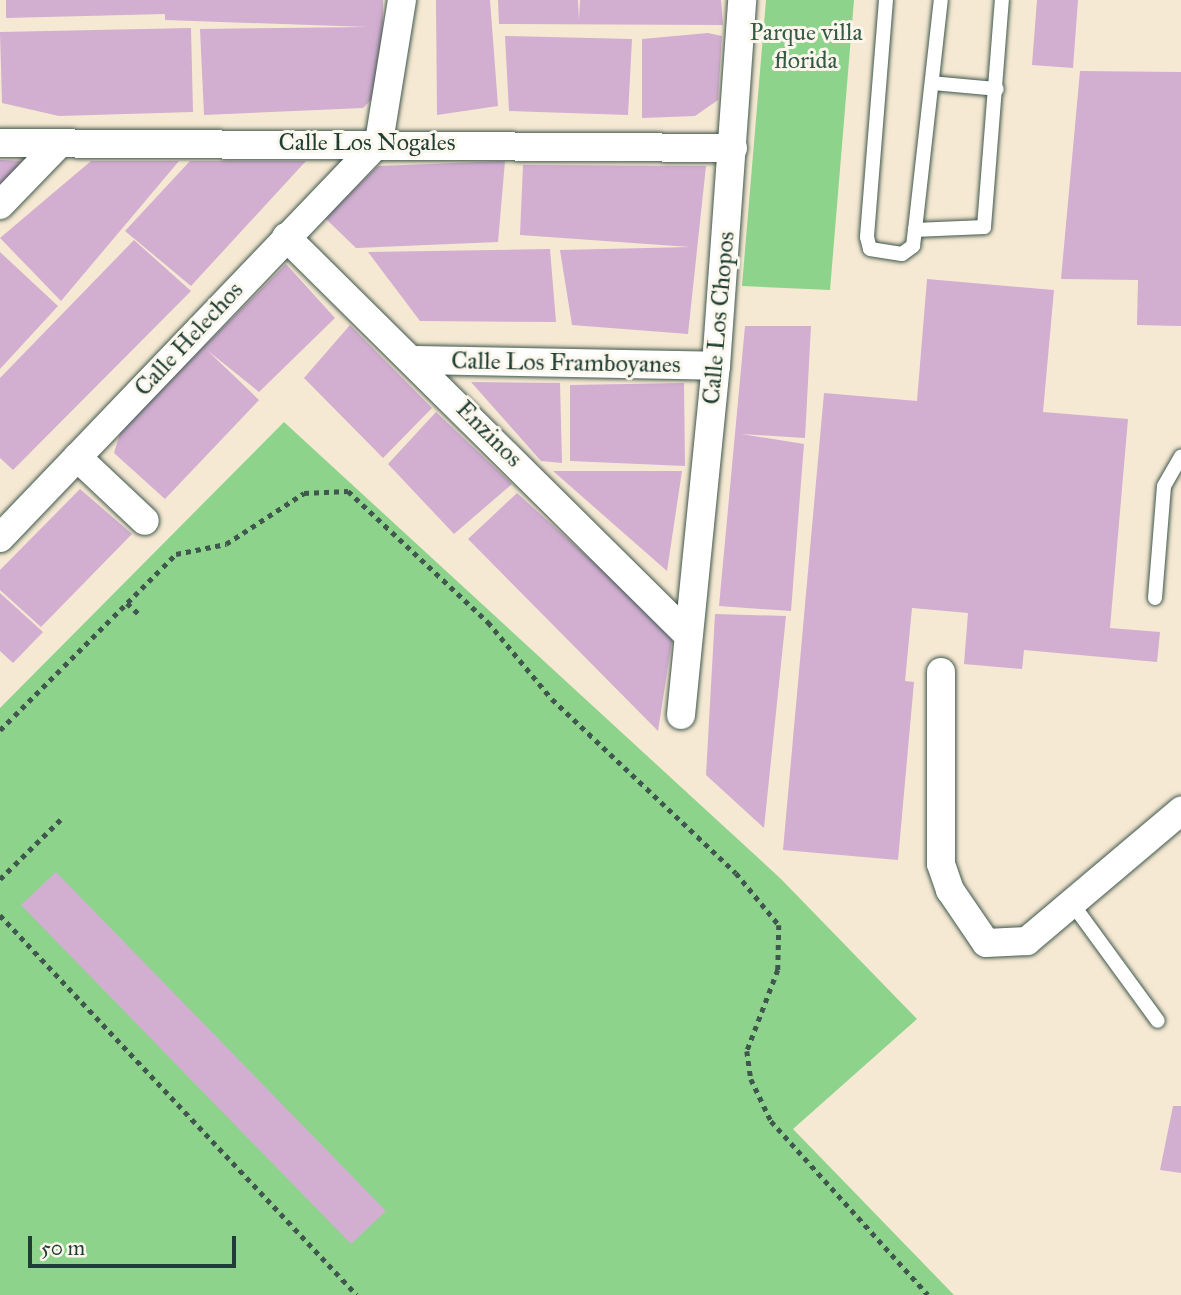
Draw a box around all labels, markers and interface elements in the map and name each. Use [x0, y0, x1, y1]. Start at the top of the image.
park label: Parque villa florida [749, 19, 863, 75]
street label: Calle Los Nogales [278, 129, 456, 157]
street label: Calle Los Chopos [697, 230, 741, 406]
street label: Calle Helechos [129, 276, 249, 402]
street label: Calle Los Framboyanes [451, 347, 681, 379]
street label: Enzinos [450, 395, 528, 473]
scale bar [32, 1222, 240, 1266]
text: 50 m [41, 1235, 85, 1261]

